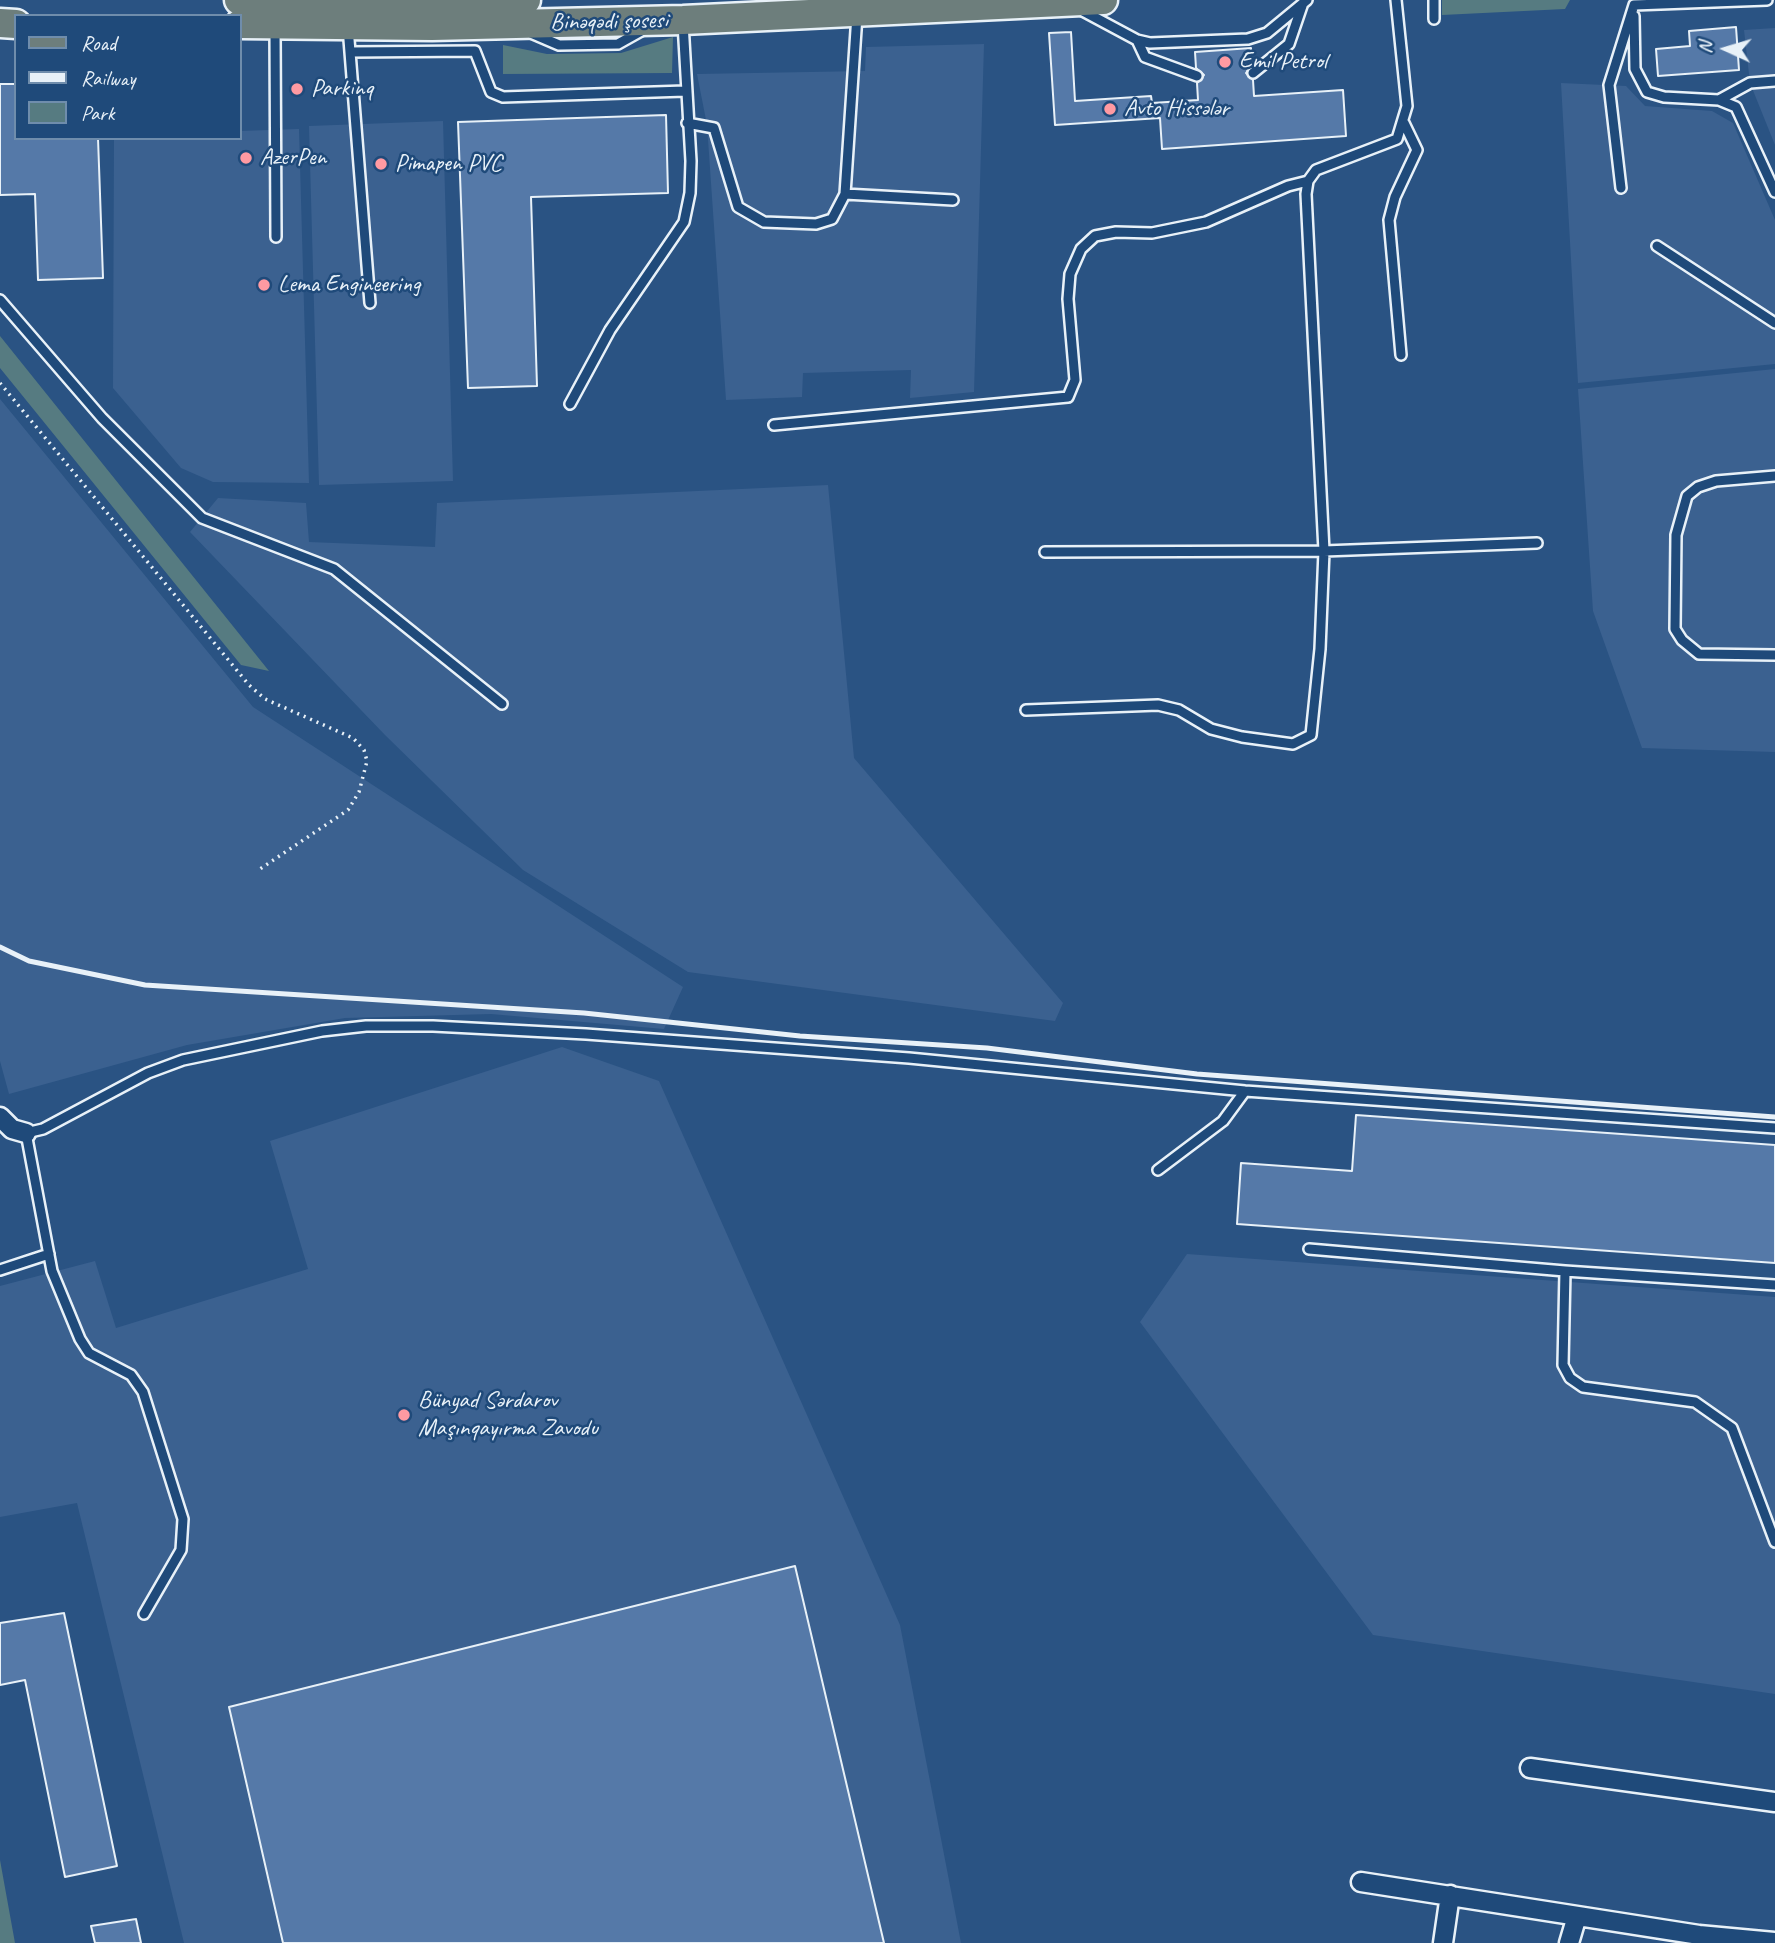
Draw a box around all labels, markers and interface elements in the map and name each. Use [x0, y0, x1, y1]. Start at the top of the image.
street label: Binəqədi şosesi [550, 7, 668, 37]
legend [14, 14, 242, 140]
north arrow [1691, 14, 1761, 84]
text: Road [81, 30, 116, 56]
text: N [1693, 41, 1717, 54]
place label: Emil Petrol [1239, 48, 1327, 76]
marker: Emil Petrol [1217, 54, 1233, 70]
text: Railway [81, 65, 135, 91]
place label: Parkinq [311, 75, 373, 103]
marker: Parkinq [289, 81, 305, 97]
place label: Avto Hissələr [1124, 95, 1229, 123]
text: Park [81, 100, 114, 126]
marker: Avto Hissələr [1102, 101, 1118, 117]
place label: AzerPen [260, 144, 326, 172]
marker: AzerPen [238, 150, 254, 166]
place label: Pimapen PVC [395, 150, 502, 178]
marker: Pimapen PVC [373, 156, 389, 172]
place label: Lema Engineering [278, 271, 420, 299]
marker: Lema Engineering [256, 277, 272, 293]
place label: Bünyad Sərdarov Maşınqayırma Zavodu [418, 1387, 598, 1443]
marker: Bünyad Sərdarov Maşınqayırma Zavodu [396, 1407, 412, 1423]

